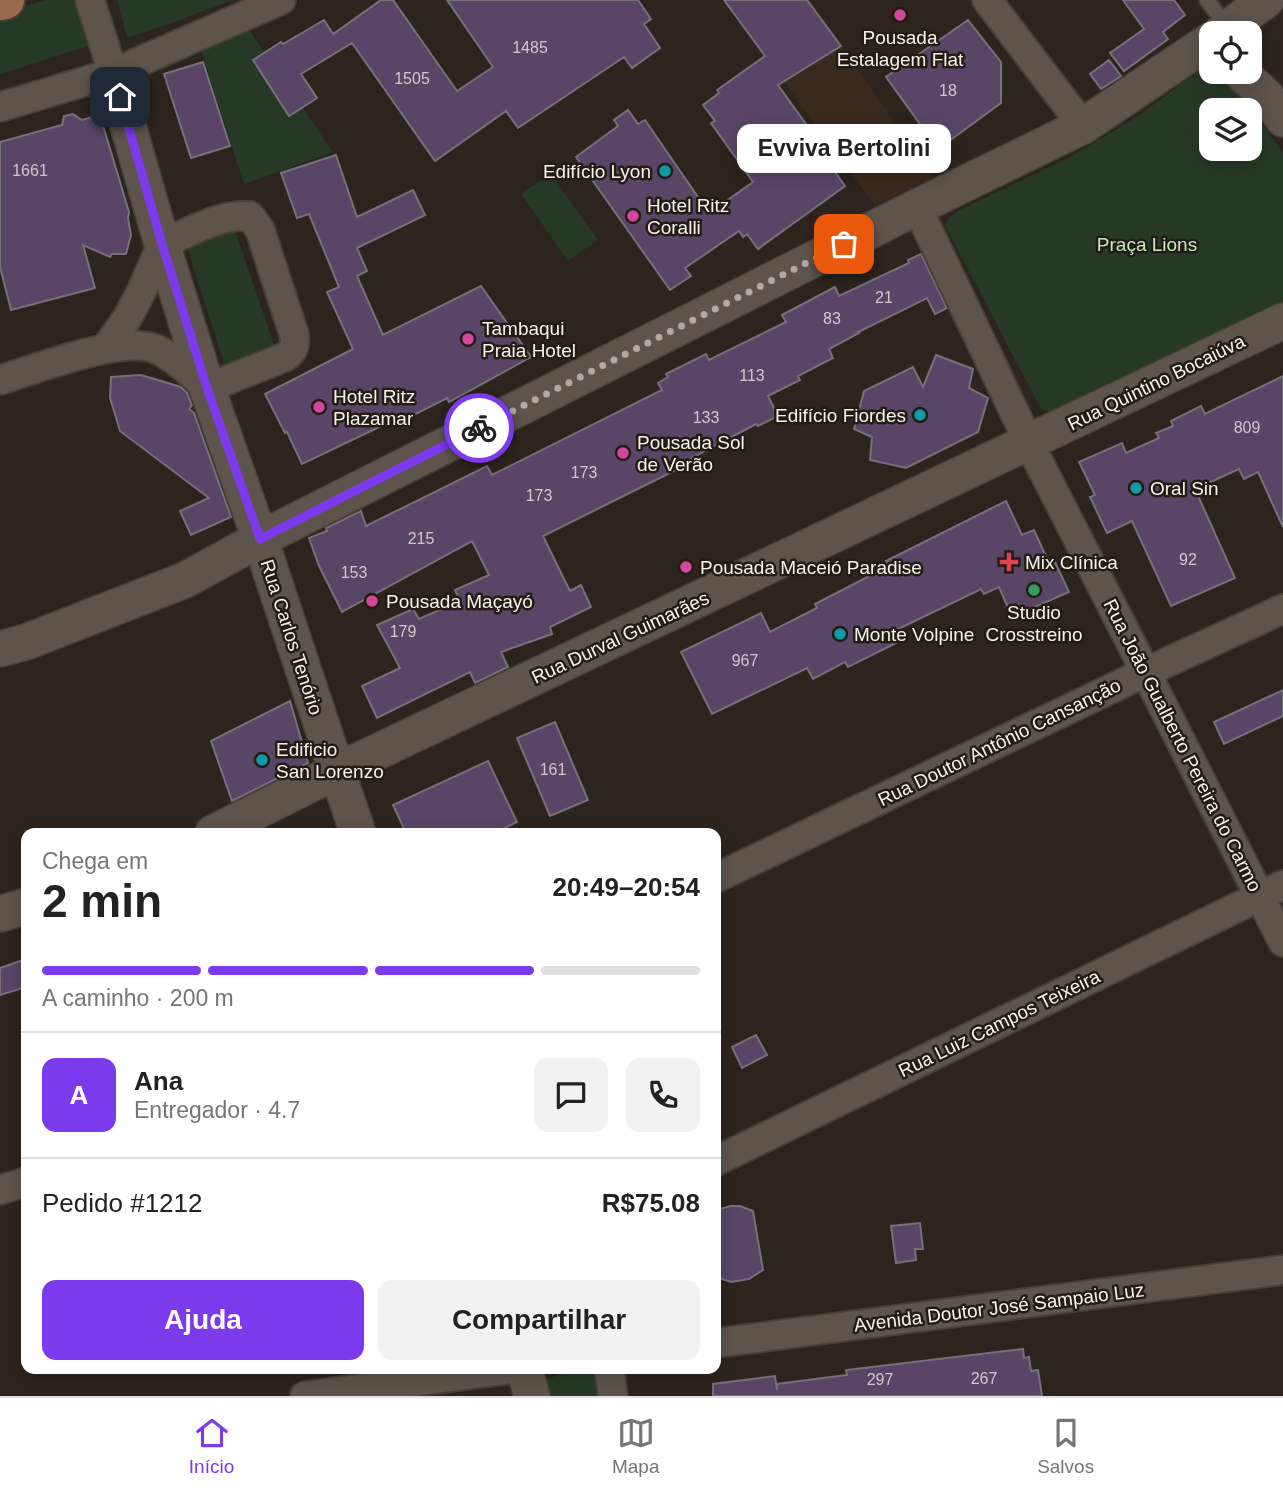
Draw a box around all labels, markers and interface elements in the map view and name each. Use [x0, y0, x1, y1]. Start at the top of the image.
marker: Pousada Estalagem Flat [892, 7, 908, 23]
map controls [1199, 21, 1262, 161]
button: locate [1199, 21, 1262, 84]
place label: Pousada Estalagem Flat [837, 27, 964, 70]
house number: 1485 [512, 39, 548, 56]
pin [90, 67, 150, 127]
house number: 1505 [394, 70, 430, 87]
icon: home [101, 78, 139, 116]
house number: 18 [939, 82, 957, 99]
button: layers [1199, 98, 1262, 161]
callout: Evviva Bertolini [737, 125, 951, 174]
text: Evviva Bertolini [758, 135, 930, 161]
place label: Edifício Lyon [543, 161, 651, 182]
house number: 1661 [12, 162, 48, 179]
marker: Edifício Lyon [657, 163, 673, 179]
place label: Hotel Ritz Coralli [647, 195, 729, 238]
marker: Hotel Ritz Coralli [625, 208, 641, 224]
pin [814, 214, 874, 274]
icon: bag [825, 225, 863, 263]
park label: Praça Lions [1097, 234, 1197, 255]
house number: 21 [875, 289, 893, 306]
house number: 83 [823, 310, 841, 327]
place label: Tambaqui Praia Hotel [482, 318, 576, 361]
street label: Rua Quintino Bocaiúva [1064, 330, 1249, 434]
marker: Tambaqui Praia Hotel [460, 331, 476, 347]
house number: 113 [739, 367, 765, 384]
place label: Hotel Ritz Plazamar [333, 386, 415, 429]
courier [444, 393, 514, 463]
marker: Hotel Ritz Plazamar [311, 399, 327, 415]
place label: Edifício Fiordes [775, 405, 906, 426]
marker: Edifício Fiordes [912, 407, 928, 423]
icon: bike [460, 409, 498, 447]
house number: 133 [693, 409, 719, 426]
house number: 809 [1234, 419, 1260, 436]
place label: Pousada Sol de Verão [637, 432, 745, 475]
marker: Pousada Sol de Verão [615, 445, 631, 461]
house number: 173 [571, 464, 597, 481]
place label: Oral Sin [1150, 478, 1219, 499]
marker: Oral Sin [1128, 480, 1144, 496]
house number: 173 [526, 487, 552, 504]
house number: 215 [408, 530, 434, 547]
house number: 92 [1179, 551, 1197, 568]
marker: Mix Clínica [999, 552, 1019, 572]
place label: Mix Clínica [1025, 552, 1118, 573]
street label: Rua Carlos Tenório [256, 557, 327, 718]
place label: Pousada Maceió Paradise [700, 557, 922, 578]
marker: Pousada Maceió Paradise [678, 559, 694, 575]
house number: 153 [341, 564, 367, 581]
marker: Studio Crosstreino [1026, 582, 1042, 598]
street label: Rua Durval Guimarães [528, 587, 712, 688]
place label: Pousada Maçayó [386, 591, 533, 612]
marker: Pousada Maçayó [364, 593, 380, 609]
street label: Rua João Gualberto Pereira do Carmo [1099, 596, 1266, 895]
place label: Studio Crosstreino [985, 602, 1083, 645]
house number: 179 [390, 623, 416, 640]
place label: Monte Volpine [854, 624, 974, 645]
marker: Monte Volpine [832, 626, 848, 642]
house number: 967 [732, 652, 758, 669]
street label: Rua Doutor Antônio Cansanção [875, 674, 1124, 810]
place label: Edificio San Lorenzo [276, 739, 384, 782]
marker: Edificio San Lorenzo [254, 752, 270, 768]
house number: 161 [540, 761, 566, 778]
text: Chega em [42, 848, 148, 874]
text: 20:49–20:54 [553, 872, 700, 902]
text: 2 min [42, 875, 162, 927]
street label: Rua Luiz Campos Teixeira [895, 965, 1104, 1081]
text: A caminho · 200 m [42, 985, 234, 1011]
button: chat [534, 1058, 608, 1132]
button: phone [626, 1058, 700, 1132]
text: Ana [134, 1066, 183, 1096]
text: A [70, 1080, 88, 1110]
text: Entregador · 4.7 [134, 1097, 300, 1123]
text: Pedido #1212 [42, 1188, 202, 1218]
text: R$75.08 [602, 1188, 700, 1218]
street label: Avenida Doutor José Sampaio Luz [853, 1279, 1145, 1336]
button: Ajuda [42, 1280, 364, 1360]
button: Compartilhar [378, 1280, 700, 1360]
house number: 267 [971, 1370, 997, 1387]
house number: 297 [867, 1371, 893, 1388]
tab: Início [189, 1414, 234, 1478]
tab: Mapa [612, 1414, 659, 1478]
tab: Salvos [1037, 1414, 1094, 1478]

